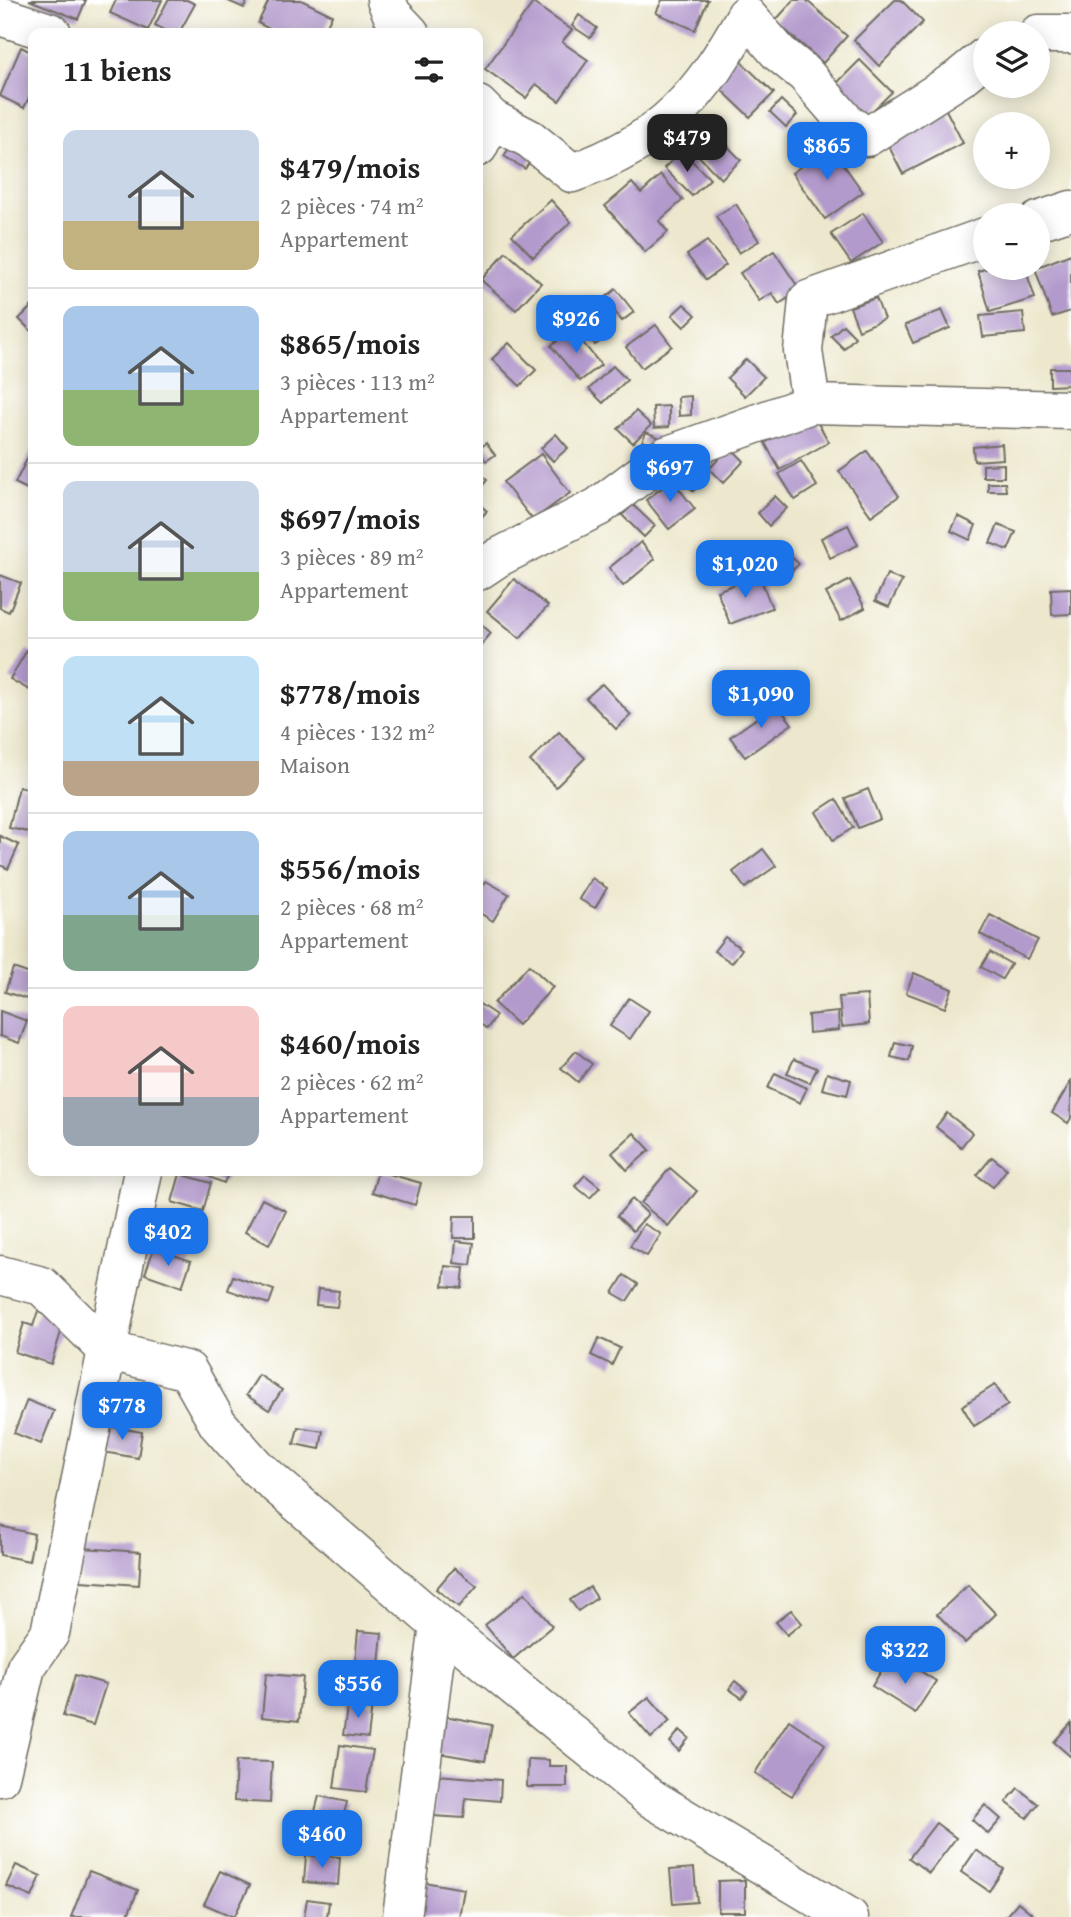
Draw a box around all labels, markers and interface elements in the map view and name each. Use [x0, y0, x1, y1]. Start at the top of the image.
map controls [973, 21, 1050, 280]
button: layers [973, 21, 1050, 98]
text: 11 biens [63, 48, 172, 92]
icon: filters [410, 51, 448, 89]
button: + [973, 112, 1050, 189]
pin: $479 [646, 114, 728, 174]
text: $479 [663, 120, 711, 153]
pin: $865 [786, 122, 868, 182]
text: $865 [803, 128, 851, 161]
text: $479/mois [280, 145, 420, 189]
icon: home [119, 158, 203, 242]
text: 2 pièces · 74 m² [280, 189, 424, 222]
button: − [973, 203, 1050, 280]
text: Appartement [280, 222, 409, 255]
pin: $926 [535, 296, 617, 355]
text: $926 [552, 301, 600, 334]
text: $865/mois [280, 321, 420, 365]
icon: home [119, 334, 203, 418]
text: 3 pièces · 113 m² [280, 365, 435, 398]
text: Appartement [280, 398, 409, 431]
pin: $697 [629, 444, 711, 504]
text: $697 [646, 450, 694, 483]
text: $697/mois [280, 496, 420, 540]
icon: home [119, 509, 203, 593]
text: 3 pièces · 89 m² [280, 540, 424, 573]
pin: $1,020 [688, 540, 802, 600]
text: $1,020 [712, 546, 778, 579]
text: Appartement [280, 573, 409, 606]
pin: $1,090 [704, 670, 818, 730]
text: $778/mois [280, 671, 420, 715]
text: $1,090 [728, 676, 794, 709]
icon: home [119, 684, 203, 768]
text: 4 pièces · 132 m² [280, 715, 435, 748]
text: Maison [280, 748, 350, 781]
text: $556/mois [280, 846, 420, 890]
icon: home [119, 859, 203, 943]
text: 2 pièces · 68 m² [280, 890, 424, 923]
text: Appartement [280, 923, 409, 956]
text: $460/mois [280, 1021, 420, 1065]
icon: home [119, 1034, 203, 1118]
text: 2 pièces · 62 m² [280, 1065, 424, 1098]
text: Appartement [280, 1098, 409, 1131]
pin: $402 [127, 1208, 209, 1268]
text: $402 [144, 1214, 192, 1247]
pin: $778 [81, 1382, 163, 1442]
text: $778 [98, 1388, 146, 1421]
pin: $322 [864, 1626, 946, 1686]
text: $322 [881, 1632, 929, 1665]
pin: $556 [317, 1660, 399, 1720]
text: $556 [334, 1666, 382, 1699]
pin: $460 [281, 1811, 363, 1870]
text: $460 [298, 1816, 346, 1849]

